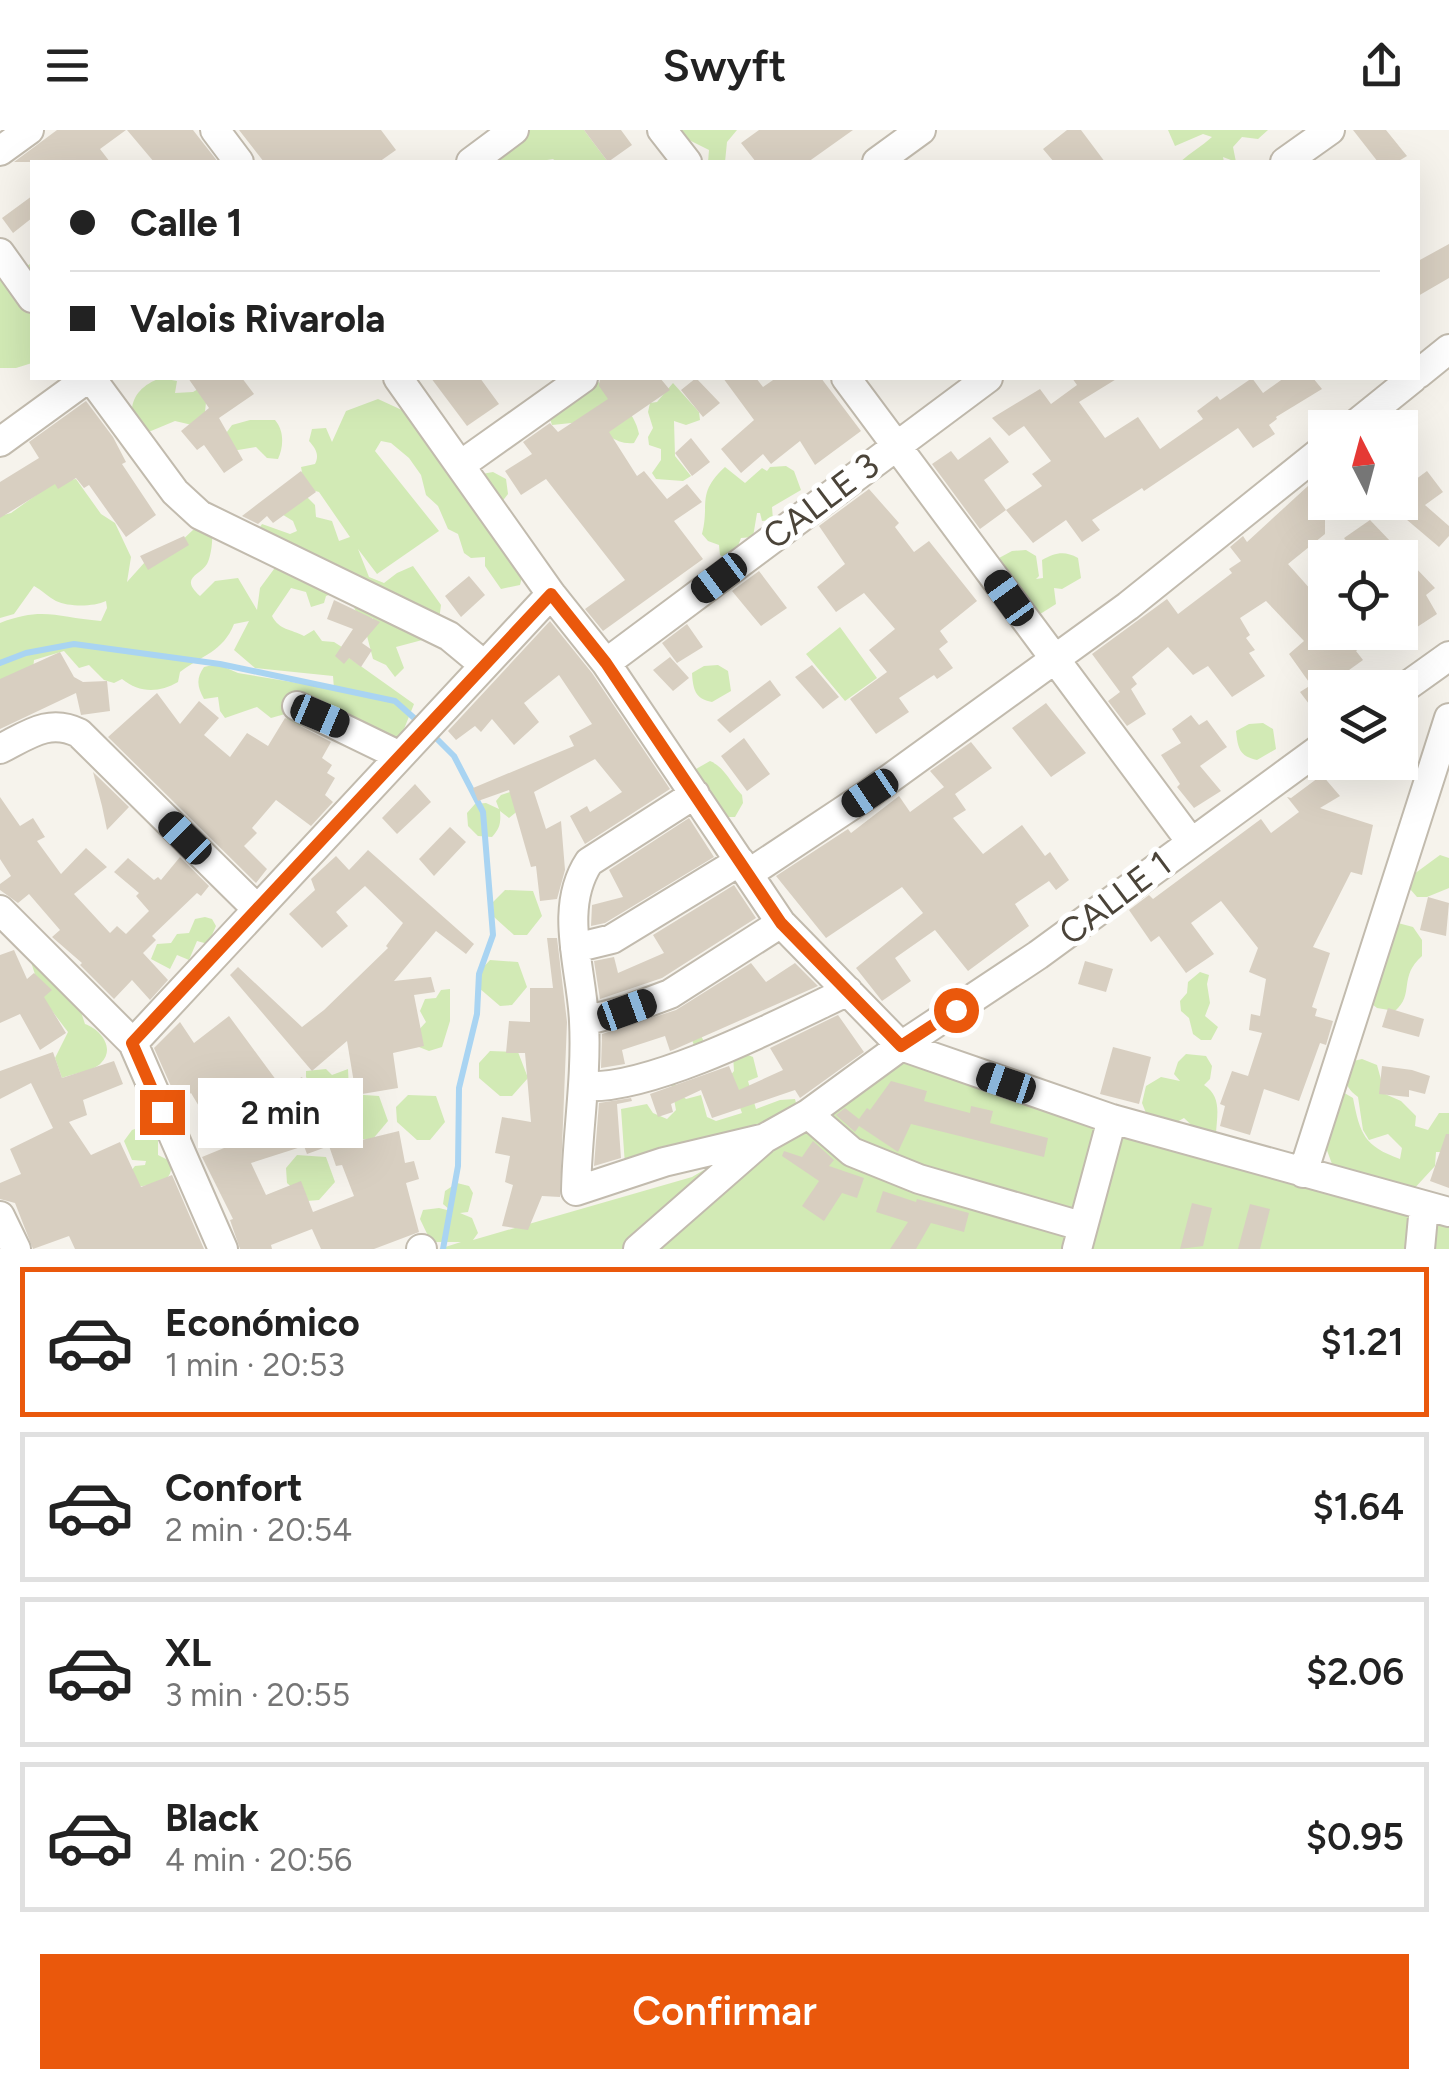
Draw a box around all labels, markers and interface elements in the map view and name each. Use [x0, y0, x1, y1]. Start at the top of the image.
icon: menu [40, 38, 95, 93]
text: Swyft [662, 38, 787, 92]
icon: share [1354, 38, 1409, 93]
text: Calle 1 [130, 200, 243, 246]
text: Valois Rivarola [130, 296, 386, 342]
north arrow [1308, 410, 1418, 520]
map controls [1308, 410, 1418, 780]
street label: CALLE 3 [755, 444, 887, 558]
button: locate [1308, 540, 1418, 650]
car [686, 548, 752, 608]
car [979, 565, 1039, 631]
button: layers [1308, 670, 1418, 780]
car [287, 690, 353, 742]
car [837, 764, 903, 822]
car [153, 806, 217, 870]
street label: CALLE 1 [1051, 842, 1179, 954]
car [594, 986, 660, 1034]
route start [934, 988, 979, 1033]
car [973, 1059, 1039, 1107]
callout: 2 min [197, 1077, 362, 1147]
route end [140, 1090, 185, 1135]
text: 2 min [241, 1094, 320, 1132]
icon: car [45, 1297, 135, 1387]
text: Económico [165, 1300, 360, 1346]
text: $1.21 [1320, 1319, 1404, 1365]
text: 1 min · 20:53 [165, 1346, 345, 1384]
icon: car [45, 1462, 135, 1552]
text: Confort [165, 1465, 302, 1511]
text: $1.64 [1312, 1484, 1404, 1530]
text: 2 min · 20:54 [165, 1511, 352, 1549]
icon: car [45, 1627, 135, 1717]
text: XL [165, 1630, 211, 1676]
text: $2.06 [1306, 1649, 1404, 1695]
text: 3 min · 20:55 [165, 1676, 350, 1714]
icon: car [45, 1792, 135, 1882]
text: Black [165, 1795, 259, 1841]
text: $0.95 [1306, 1814, 1404, 1860]
text: 4 min · 20:56 [165, 1841, 352, 1879]
button: Confirmar [40, 1954, 1409, 2069]

